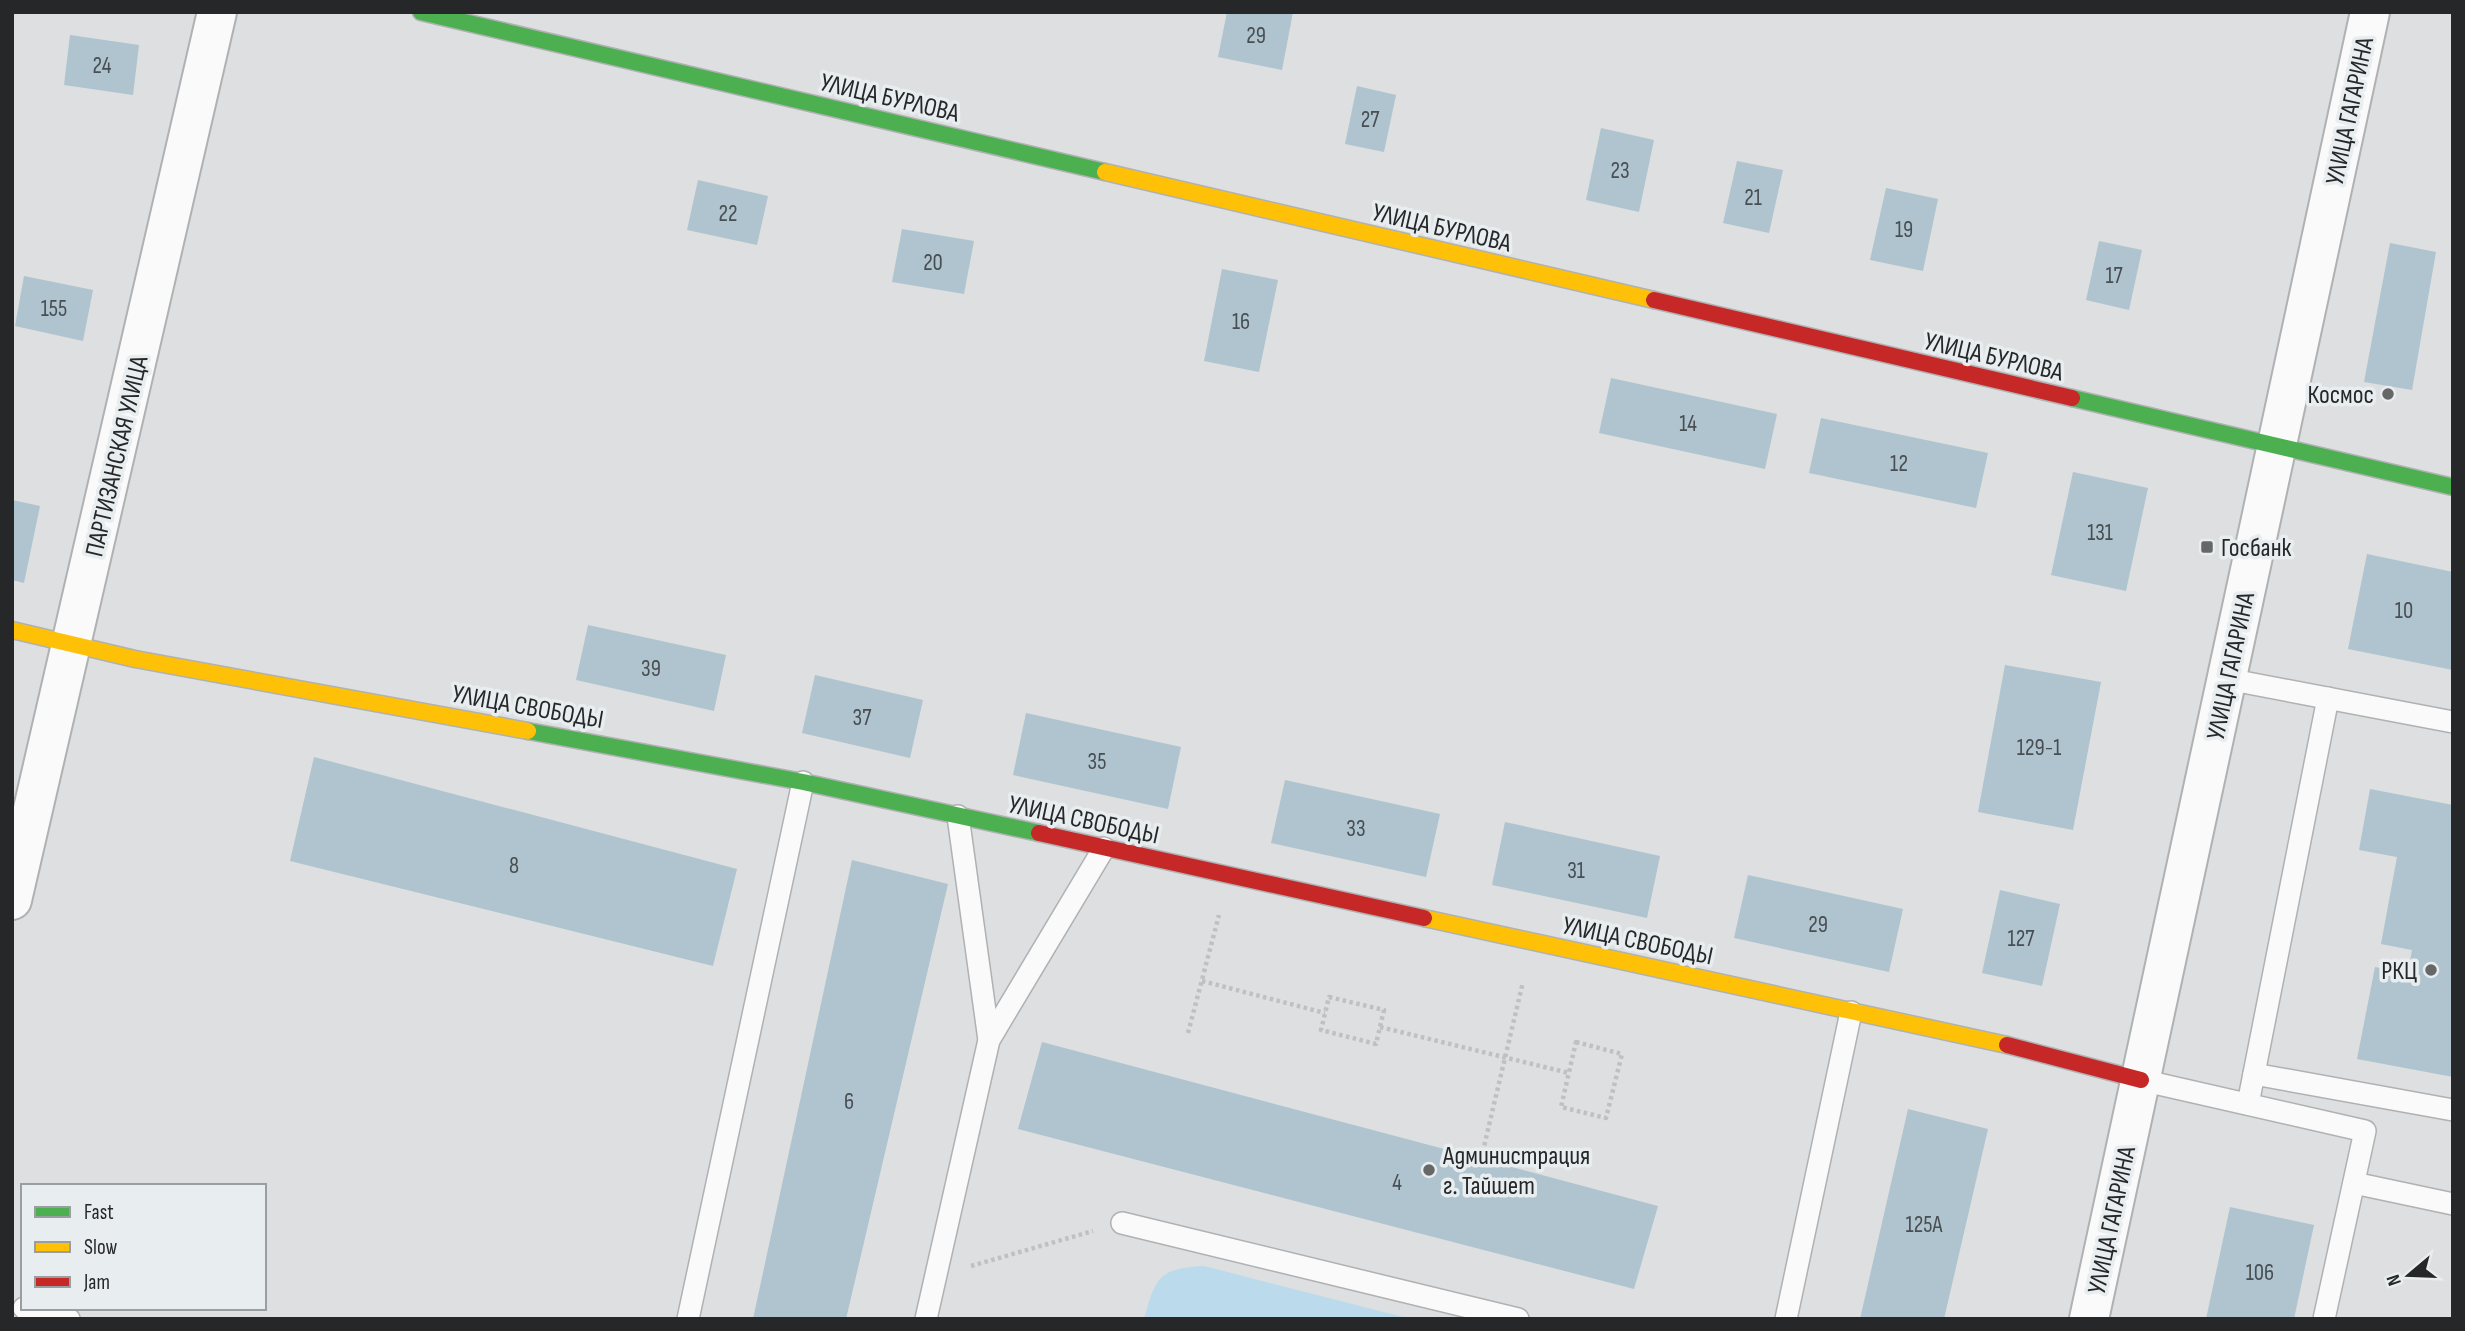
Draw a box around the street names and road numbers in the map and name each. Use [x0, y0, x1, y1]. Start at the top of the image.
street label: УЛИЦА ГАГАРИНА [2320, 34, 2381, 188]
street label: УЛИЦА БУРЛОВА [817, 67, 963, 130]
street label: УЛИЦА БУРЛОВА [1369, 197, 1515, 260]
street label: УЛИЦА БУРЛОВА [1921, 326, 2067, 389]
street label: ПАРТИЗАНСКАЯ УЛИЦА [79, 352, 156, 560]
street label: УЛИЦА ГАГАРИНА [2201, 589, 2262, 743]
street label: УЛИЦА СВОБОДЫ [450, 679, 606, 736]
street label: УЛИЦА СВОБОДЫ [1006, 789, 1162, 852]
street label: УЛИЦА СВОБОДЫ [1560, 910, 1716, 973]
street label: УЛИЦА ГАГАРИНА [2082, 1143, 2143, 1297]

